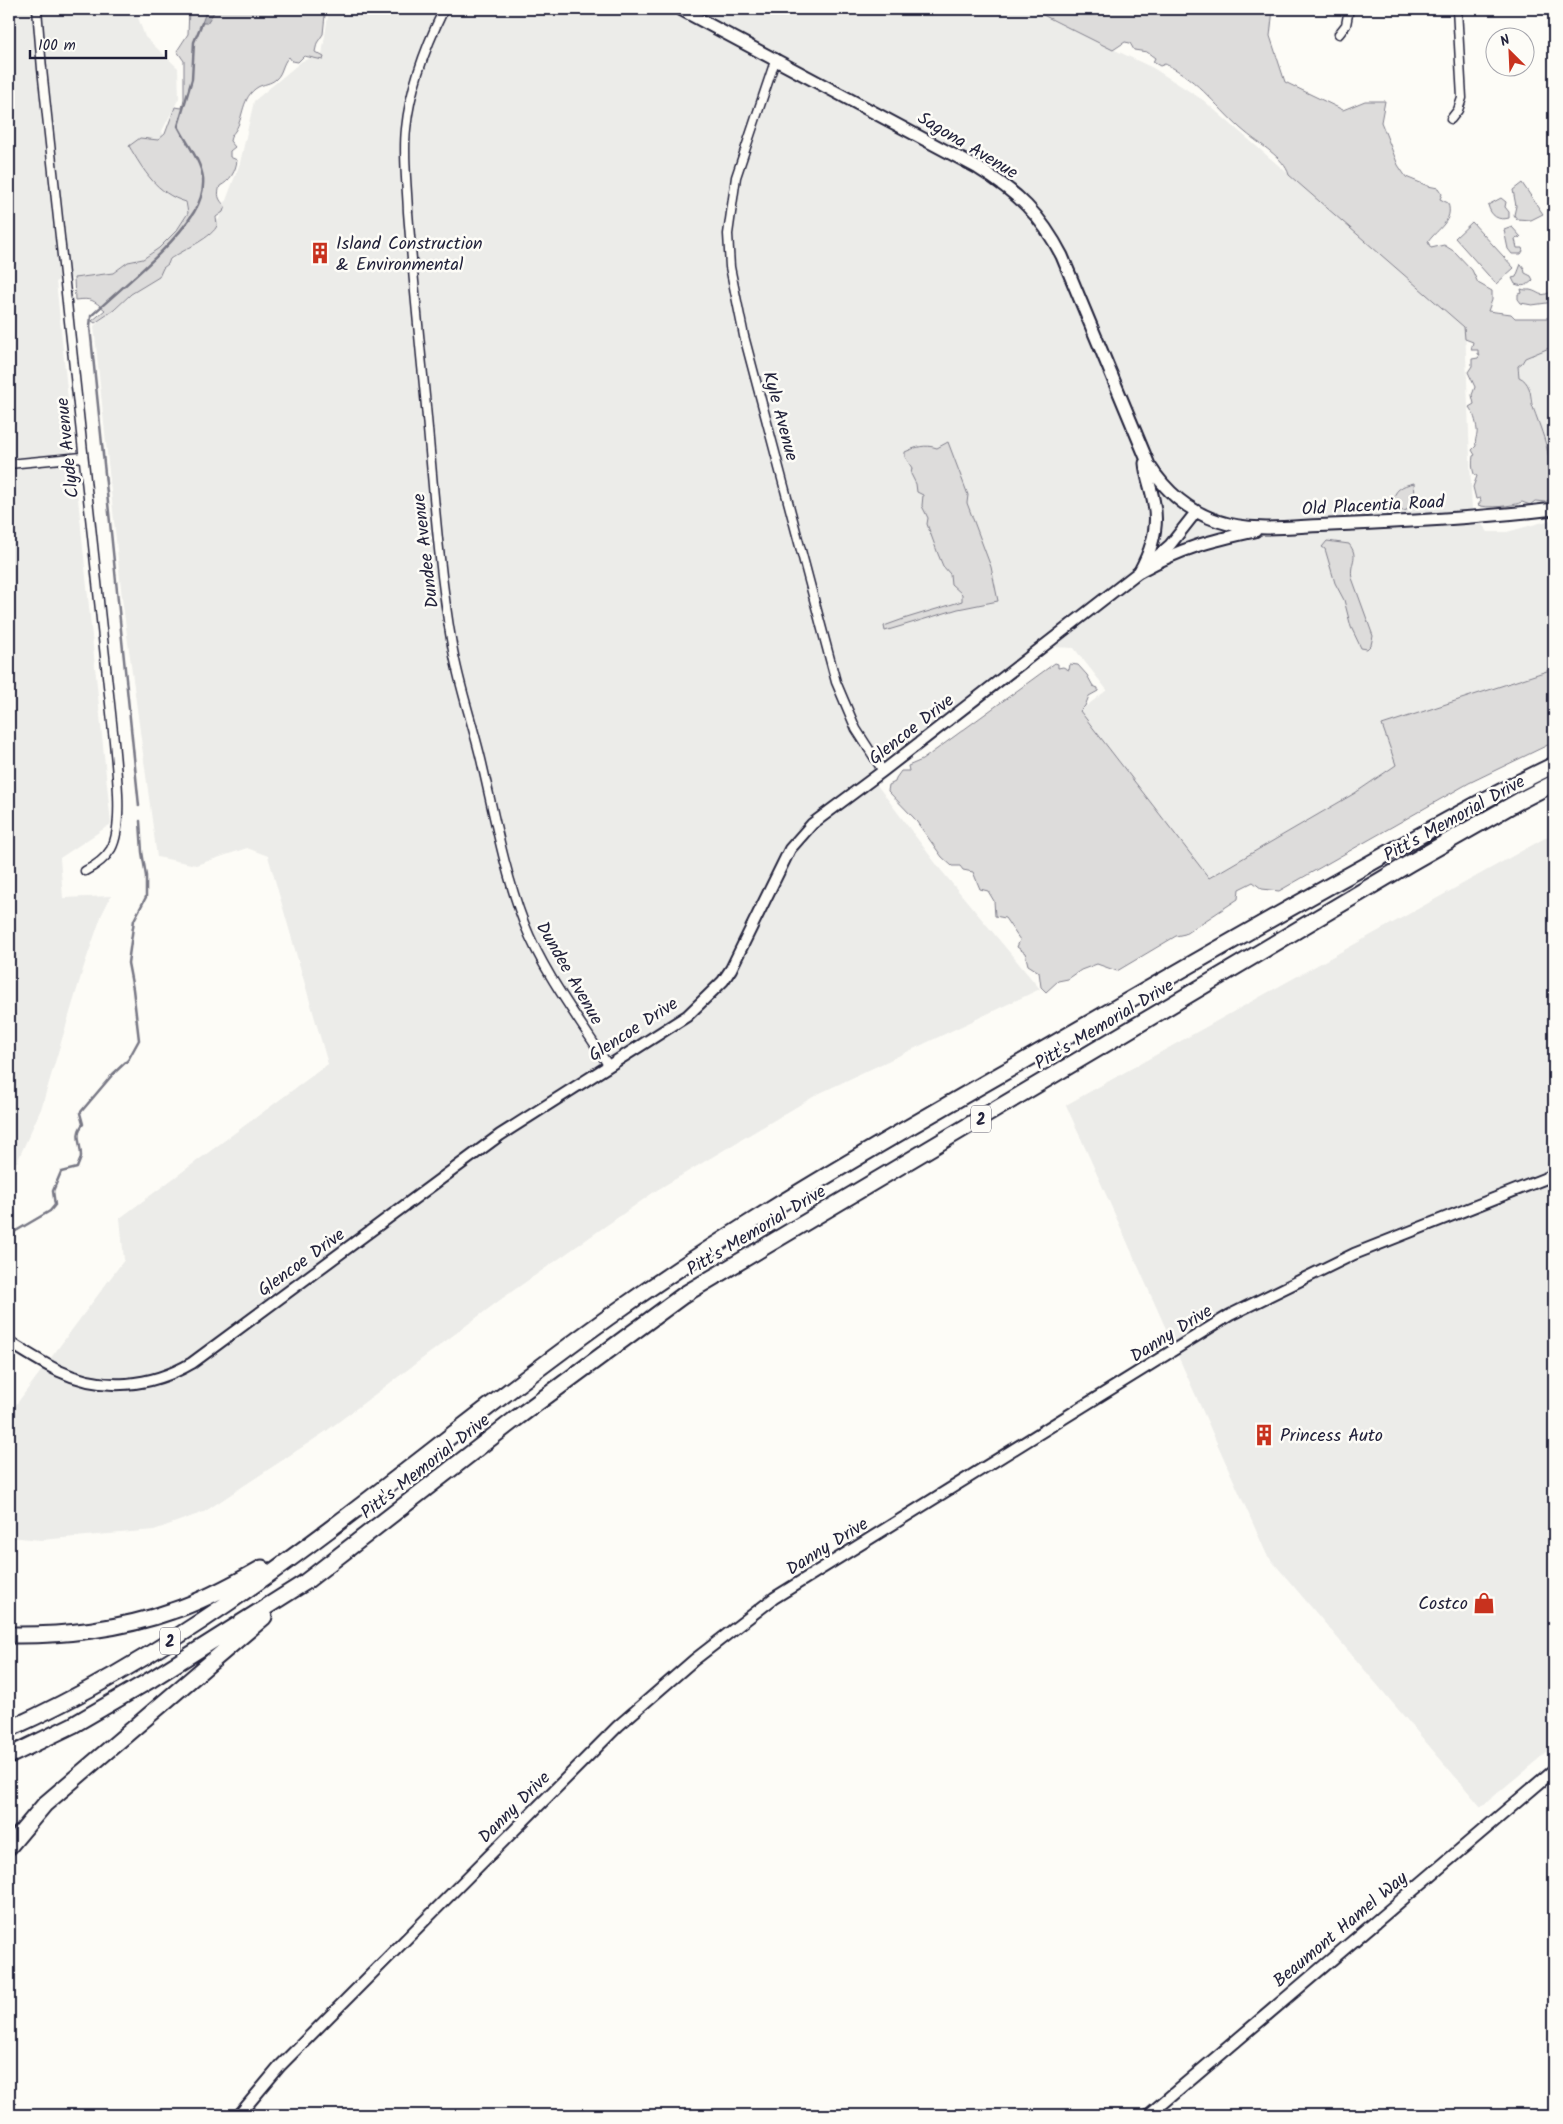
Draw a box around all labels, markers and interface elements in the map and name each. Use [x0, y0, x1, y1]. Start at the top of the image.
scale bar [30, 28, 166, 60]
north arrow [1486, 28, 1536, 78]
text: N [1497, 29, 1514, 53]
text: 100 m [38, 34, 76, 58]
street label: Sagona Avenue [911, 105, 1023, 188]
place label: Island Construction & Environmental [336, 230, 483, 280]
building icon: Island Construction & Environmental [307, 240, 333, 266]
street label: Kyle Avenue [754, 368, 805, 464]
street label: Clyde Avenue [49, 396, 88, 500]
street label: Old Placentia Road [1301, 488, 1446, 525]
street label: Dundee Avenue [405, 492, 448, 610]
street label: Glencoe Drive [863, 687, 961, 773]
street label: Pitt's Memorial Drive [1379, 768, 1531, 870]
street label: Dundee Avenue [527, 917, 610, 1031]
street label: Pitt's Memorial Drive [1030, 972, 1180, 1078]
street label: Glencoe Drive [583, 990, 685, 1070]
road number: 2 [971, 1106, 991, 1132]
street label: Pitt's Memorial Drive [682, 1178, 832, 1284]
street label: Glencoe Drive [252, 1221, 352, 1305]
street label: Danny Drive [1125, 1297, 1219, 1371]
street label: Pitt's Memorial Drive [355, 1407, 497, 1527]
building icon: Princess Auto [1251, 1422, 1277, 1448]
place label: Princess Auto [1280, 1422, 1383, 1451]
street label: Danny Drive [781, 1510, 875, 1584]
place label: Costco [1418, 1590, 1468, 1619]
shop icon: Costco [1471, 1590, 1497, 1616]
road number: 2 [160, 1628, 180, 1654]
street label: Danny Drive [472, 1765, 558, 1851]
street label: Beaumont Hamel Way [1267, 1865, 1415, 1995]

